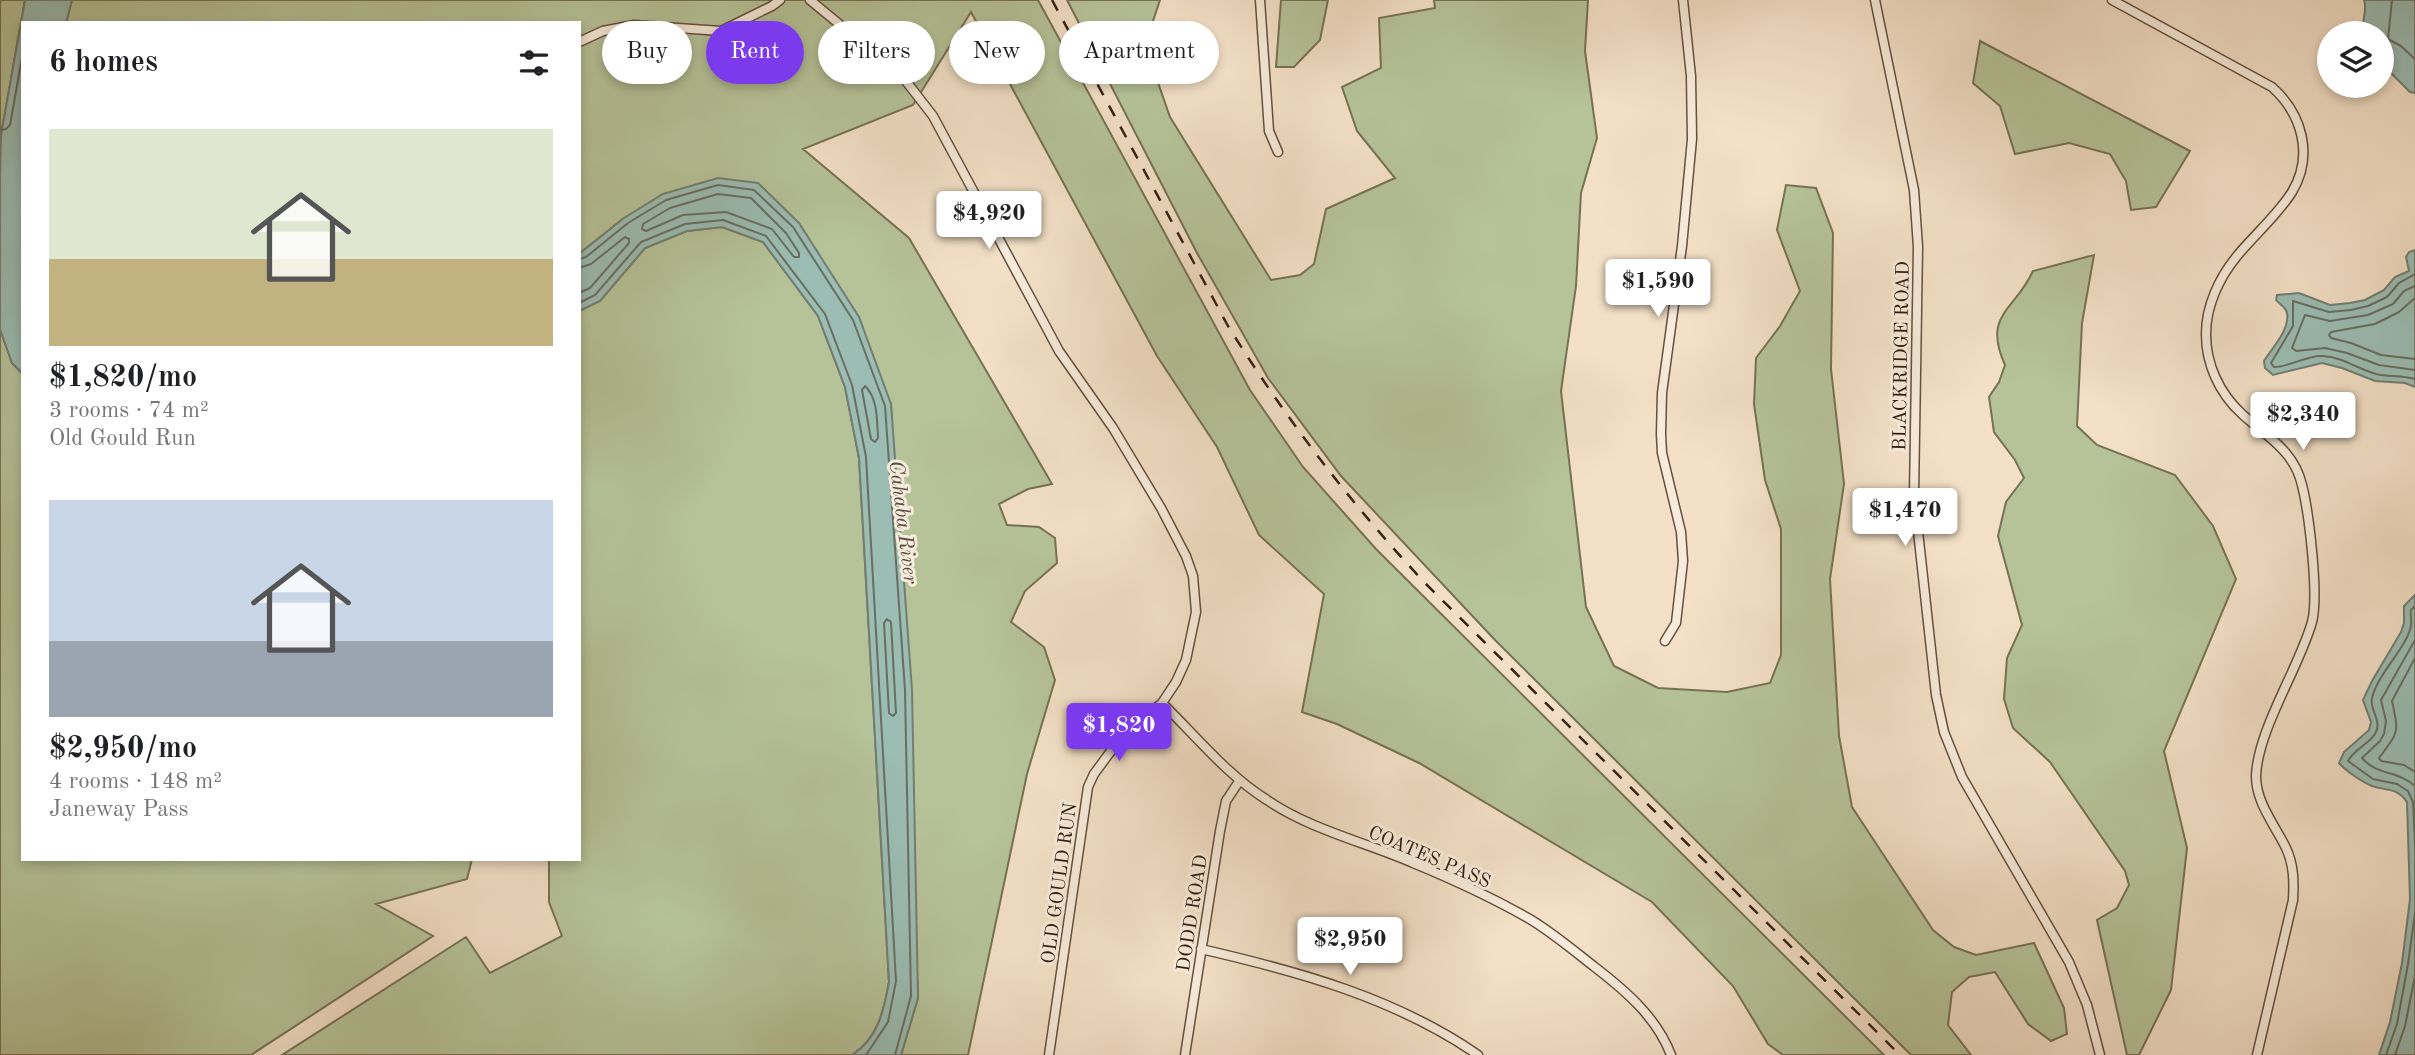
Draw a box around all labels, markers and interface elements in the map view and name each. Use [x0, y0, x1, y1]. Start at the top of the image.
chip: Buy [602, 21, 692, 84]
chip: Rent [706, 21, 804, 84]
chip: Filters [818, 21, 935, 84]
chip: New [949, 21, 1045, 84]
chip: Apartment [1059, 21, 1219, 84]
map controls [2317, 21, 2394, 98]
button: layers [2317, 21, 2394, 98]
icon: filters [515, 44, 553, 82]
text: 6 homes [49, 48, 158, 78]
icon: home [238, 174, 364, 300]
pin: $4,920 [932, 191, 1046, 251]
text: $4,920 [952, 202, 1026, 225]
pin: $1,590 [1601, 260, 1715, 319]
street label: BLACKRIDGE ROAD [1891, 261, 1914, 451]
text: $1,590 [1621, 270, 1695, 293]
text: $1,820/mo [49, 363, 197, 393]
pin: $2,340 [2246, 392, 2360, 452]
text: 3 rooms · 74 m² [49, 399, 209, 422]
text: $2,340 [2266, 403, 2340, 426]
text: Old Gould Run [49, 427, 196, 450]
water label: Cahaba River [885, 459, 921, 586]
pin: $1,470 [1848, 489, 1962, 548]
text: $1,470 [1868, 499, 1942, 522]
icon: home [238, 545, 364, 671]
pin: $1,820 [1062, 704, 1176, 763]
text: $1,820 [1082, 714, 1156, 737]
text: $2,950/mo [49, 734, 197, 764]
text: 4 rooms · 148 m² [49, 770, 222, 793]
text: Janeway Pass [49, 798, 188, 821]
street label: OLD GOULD RUN [1040, 801, 1081, 965]
street label: COATES PASS [1365, 824, 1493, 893]
street label: DODD ROAD [1175, 854, 1212, 973]
pin: $2,950 [1293, 918, 1407, 977]
text: $2,950 [1313, 928, 1387, 951]

